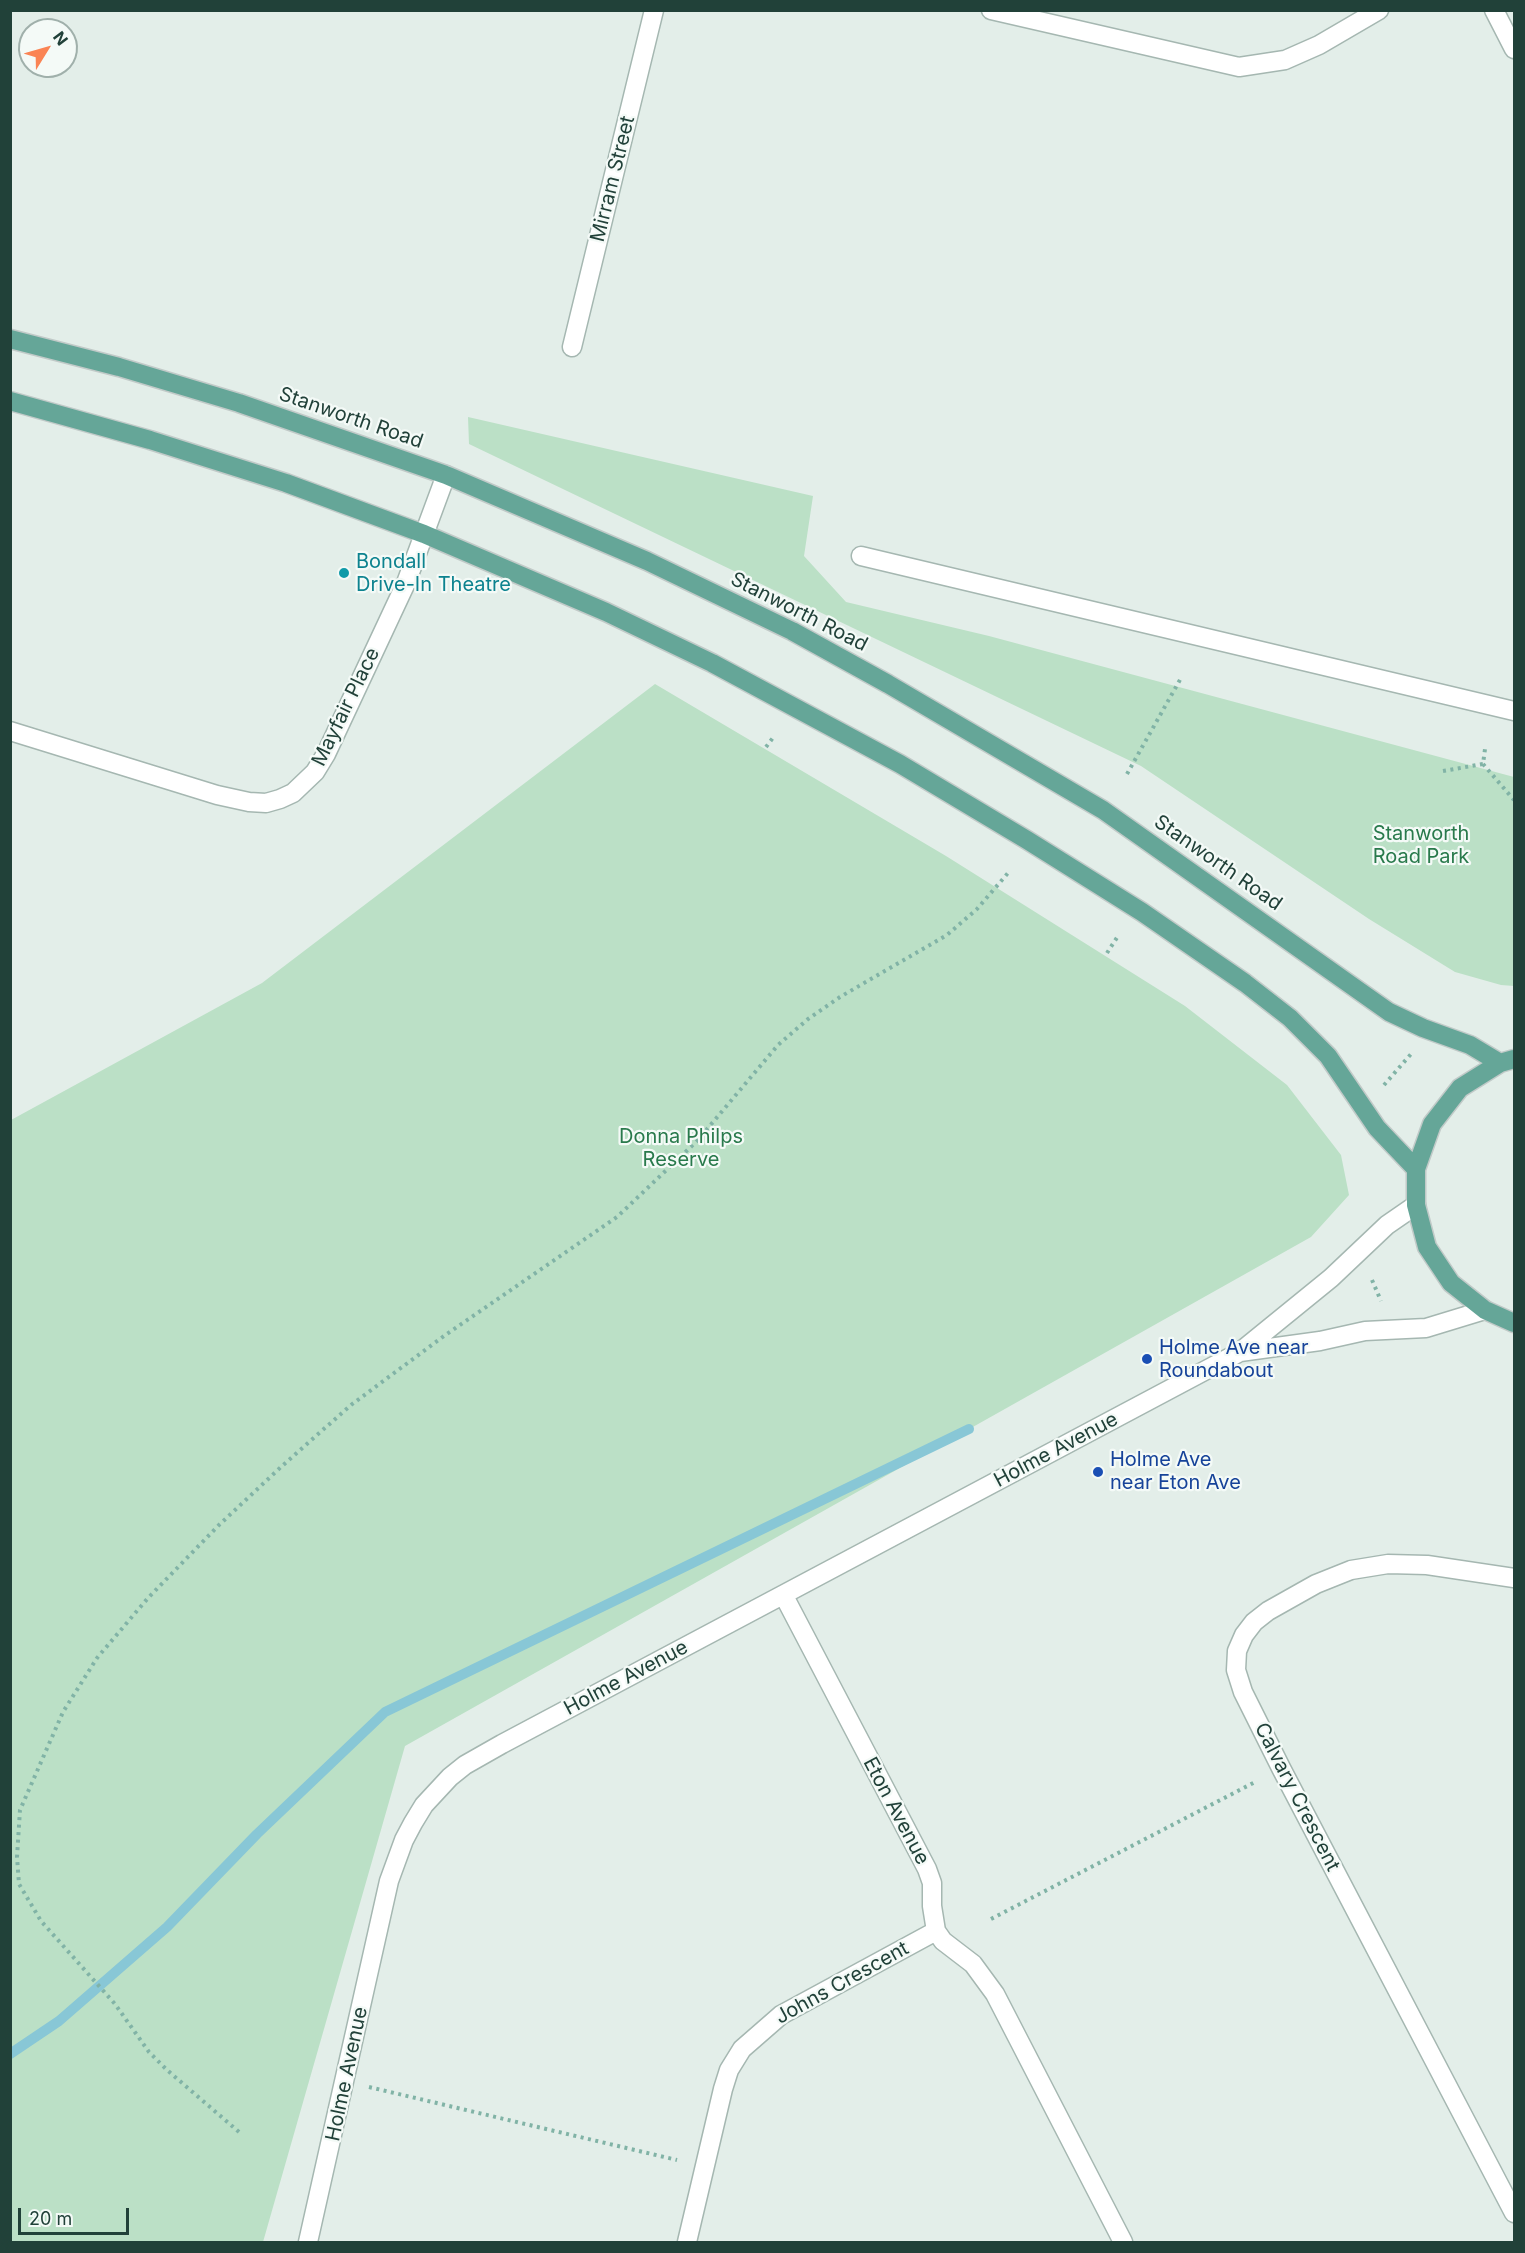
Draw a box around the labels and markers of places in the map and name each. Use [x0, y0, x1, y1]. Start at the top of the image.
place label: Bondall Drive-In Theatre [356, 550, 511, 597]
marker: Bondall Drive-In Theatre [337, 566, 351, 580]
place label: Holme Ave near Roundabout [1159, 1336, 1309, 1383]
marker: Holme Ave near Roundabout [1140, 1352, 1154, 1366]
place label: Holme Ave near Eton Ave [1110, 1448, 1241, 1495]
marker: Holme Ave near Eton Ave [1091, 1465, 1105, 1479]

